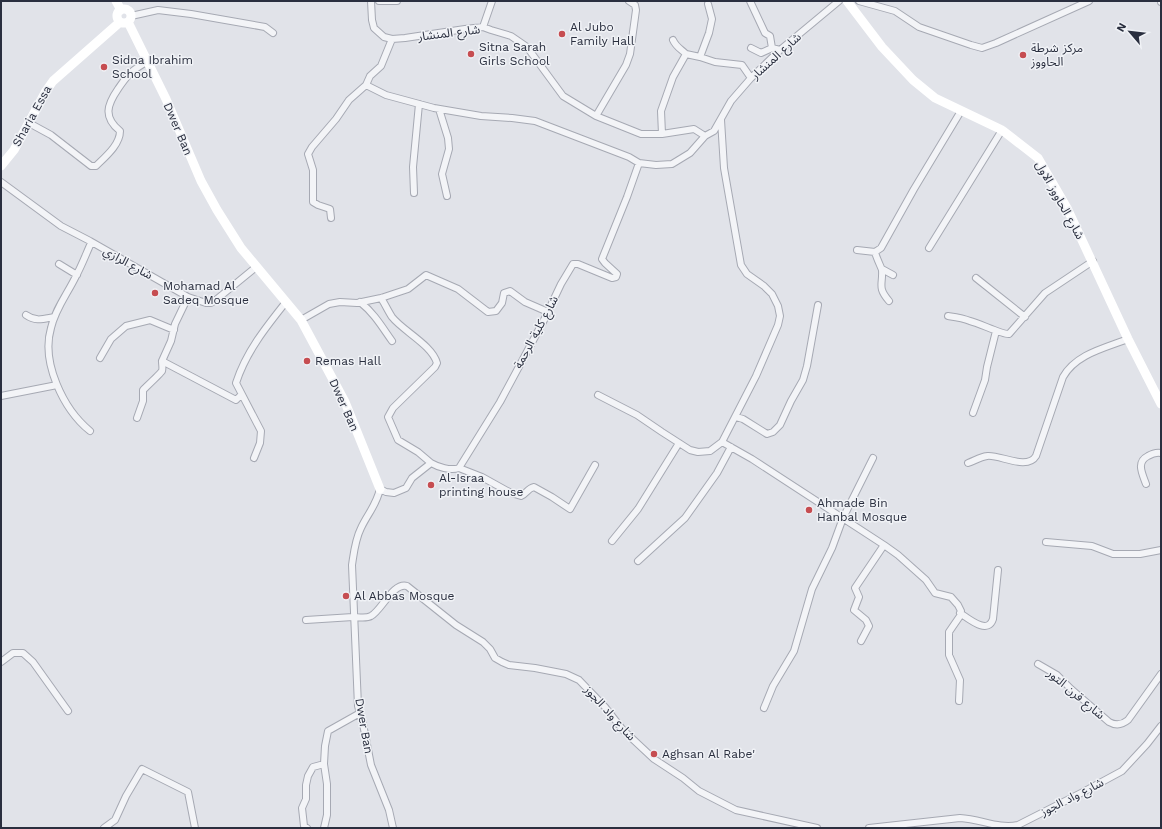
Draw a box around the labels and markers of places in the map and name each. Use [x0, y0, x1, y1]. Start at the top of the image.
place label: Al Jubo Family Hall [570, 20, 635, 48]
marker: Al Jubo Family Hall [557, 29, 567, 39]
place label: Sitna Sarah Girls School [479, 40, 550, 68]
place label: مركز شرطة الحاووز [1030, 41, 1083, 69]
marker: Sitna Sarah Girls School [466, 49, 476, 59]
marker: مركز شرطة الحاووز [1018, 50, 1028, 60]
place label: Sidna Ibrahim School [112, 53, 193, 81]
marker: Sidna Ibrahim School [99, 62, 109, 72]
place label: Mohamad Al Sadeq Mosque [163, 279, 249, 307]
marker: Mohamad Al Sadeq Mosque [150, 288, 160, 298]
place label: Remas Hall [315, 354, 382, 368]
marker: Remas Hall [302, 356, 312, 366]
place label: Al-Israa printing house [439, 471, 523, 499]
marker: Al-Israa printing house [426, 480, 436, 490]
place label: Ahmade Bin Hanbal Mosque [817, 496, 907, 524]
marker: Ahmade Bin Hanbal Mosque [804, 505, 814, 515]
place label: Al Abbas Mosque [354, 589, 455, 603]
marker: Al Abbas Mosque [341, 591, 351, 601]
place label: Aghsan Al Rabe' [662, 747, 755, 761]
marker: Aghsan Al Rabe' [649, 749, 659, 759]

